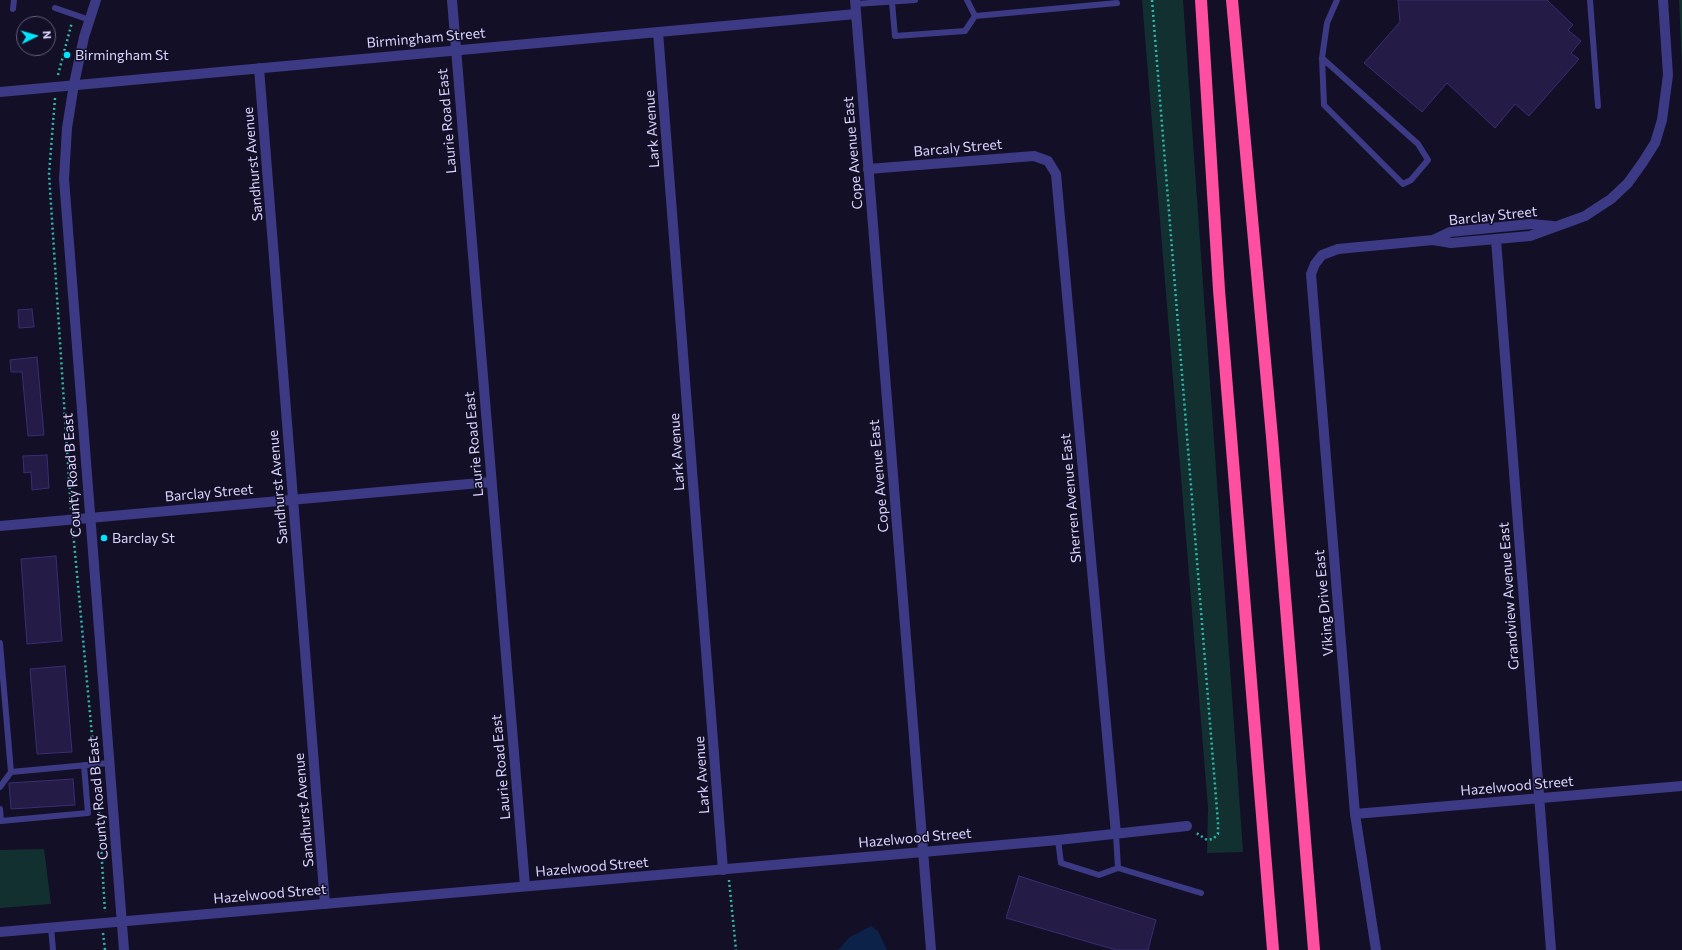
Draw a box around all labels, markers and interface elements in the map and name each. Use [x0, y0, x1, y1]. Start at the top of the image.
north arrow [16, 16, 56, 56]
street label: Birmingham Street [366, 24, 486, 52]
text: N [41, 30, 54, 40]
place label: Birmingham St [75, 47, 169, 63]
marker: Birmingham St [62, 50, 72, 60]
street label: Laurie Road East [434, 68, 460, 174]
street label: Lark Avenue [641, 90, 663, 168]
street label: Cope Avenue East [840, 96, 866, 210]
street label: Sandhurst Avenue [240, 106, 266, 222]
street label: Barcaly Street [913, 136, 1003, 160]
street label: Barclay Street [1448, 203, 1538, 229]
street label: Laurie Road East [461, 391, 487, 497]
street label: County Road B East [59, 412, 85, 538]
street label: Lark Avenue [666, 413, 688, 491]
street label: Cope Avenue East [866, 419, 892, 533]
street label: Sandhurst Avenue [265, 429, 291, 545]
street label: Sherren Avenue East [1057, 433, 1085, 563]
street label: Barclay Street [164, 481, 254, 505]
street label: Grandview Avenue East [1495, 522, 1523, 670]
place label: Barclay St [112, 530, 175, 546]
marker: Barclay St [99, 533, 109, 543]
street label: Viking Drive East [1311, 549, 1337, 657]
street label: Laurie Road East [488, 714, 514, 820]
street label: County Road B East [84, 735, 112, 861]
street label: Lark Avenue [691, 736, 713, 814]
street label: Sandhurst Avenue [291, 752, 317, 868]
street label: Hazelwood Street [1460, 773, 1574, 799]
street label: Hazelwood Street [858, 825, 972, 851]
street label: Hazelwood Street [535, 854, 649, 880]
street label: Hazelwood Street [213, 881, 327, 907]

